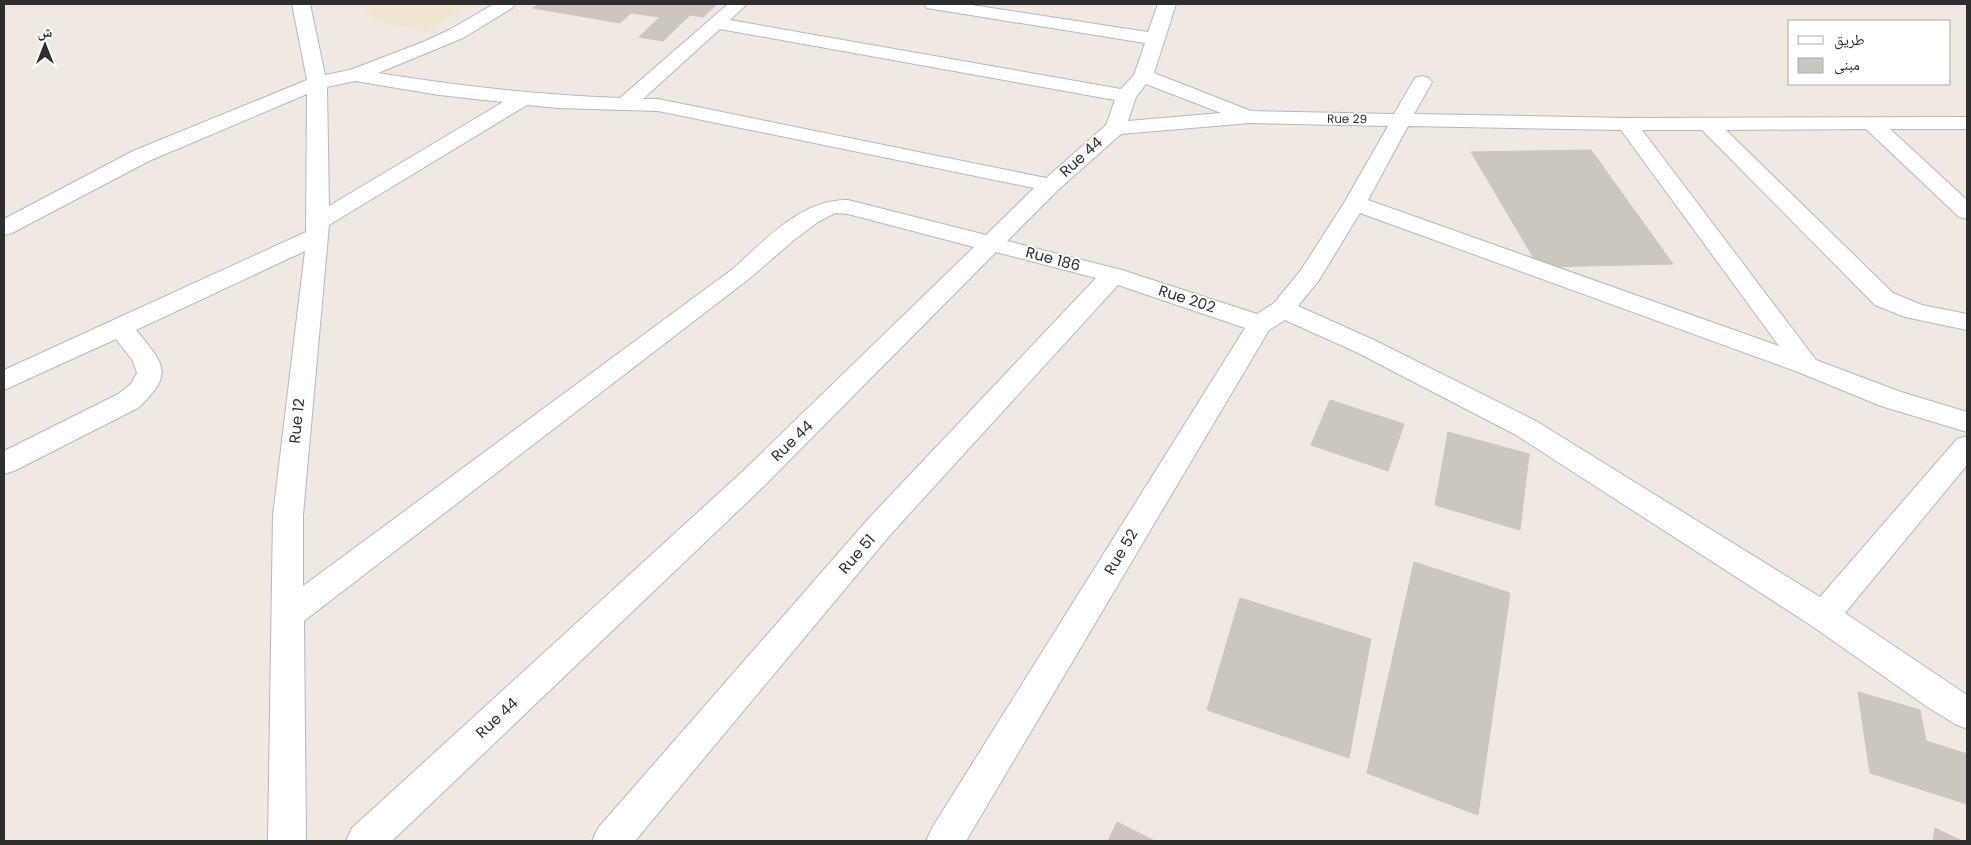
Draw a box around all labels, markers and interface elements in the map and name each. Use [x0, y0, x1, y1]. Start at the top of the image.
north arrow [20, 20, 70, 70]
legend [1788, 20, 1951, 85]
text: ش [38, 22, 53, 42]
text: طريق [1834, 29, 1865, 50]
text: مبنى [1834, 54, 1860, 75]
street label: Rue 29 [1327, 110, 1367, 127]
street label: Rue 44 [1055, 132, 1107, 181]
street label: Rue 186 [1023, 241, 1083, 276]
street label: Rue 202 [1156, 279, 1218, 318]
street label: Rue 12 [284, 397, 309, 445]
street label: Rue 44 [766, 415, 817, 466]
street label: Rue 52 [1099, 525, 1142, 579]
street label: Rue 51 [834, 529, 880, 578]
street label: Rue 44 [471, 693, 522, 743]

